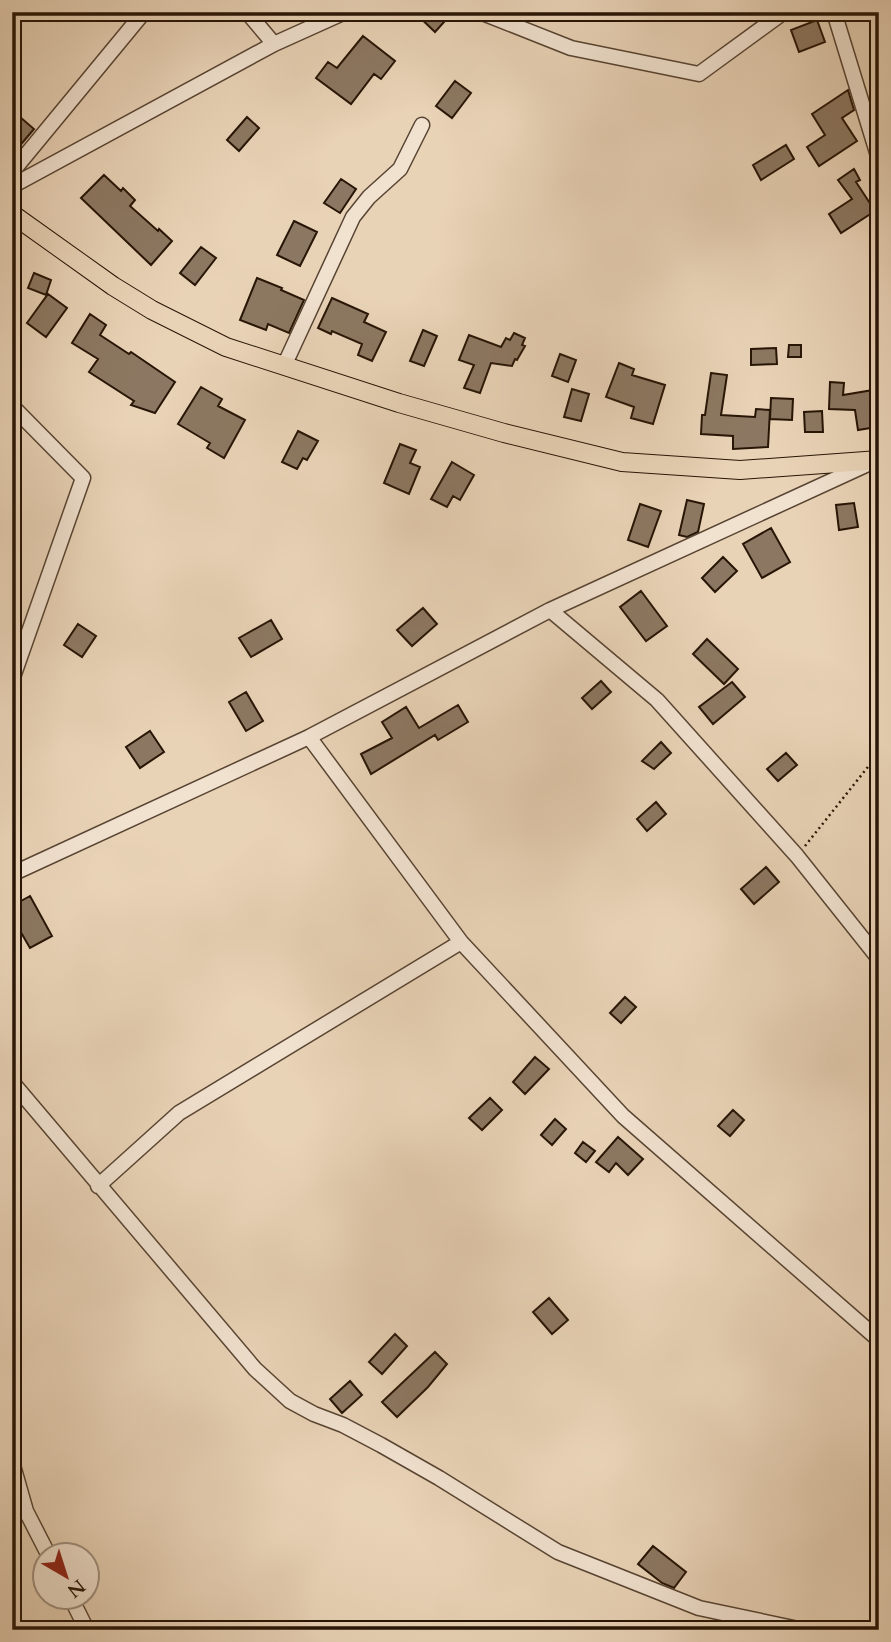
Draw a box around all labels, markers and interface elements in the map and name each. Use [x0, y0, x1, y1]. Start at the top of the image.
north arrow [32, 1540, 102, 1610]
text: N [61, 1573, 91, 1604]

